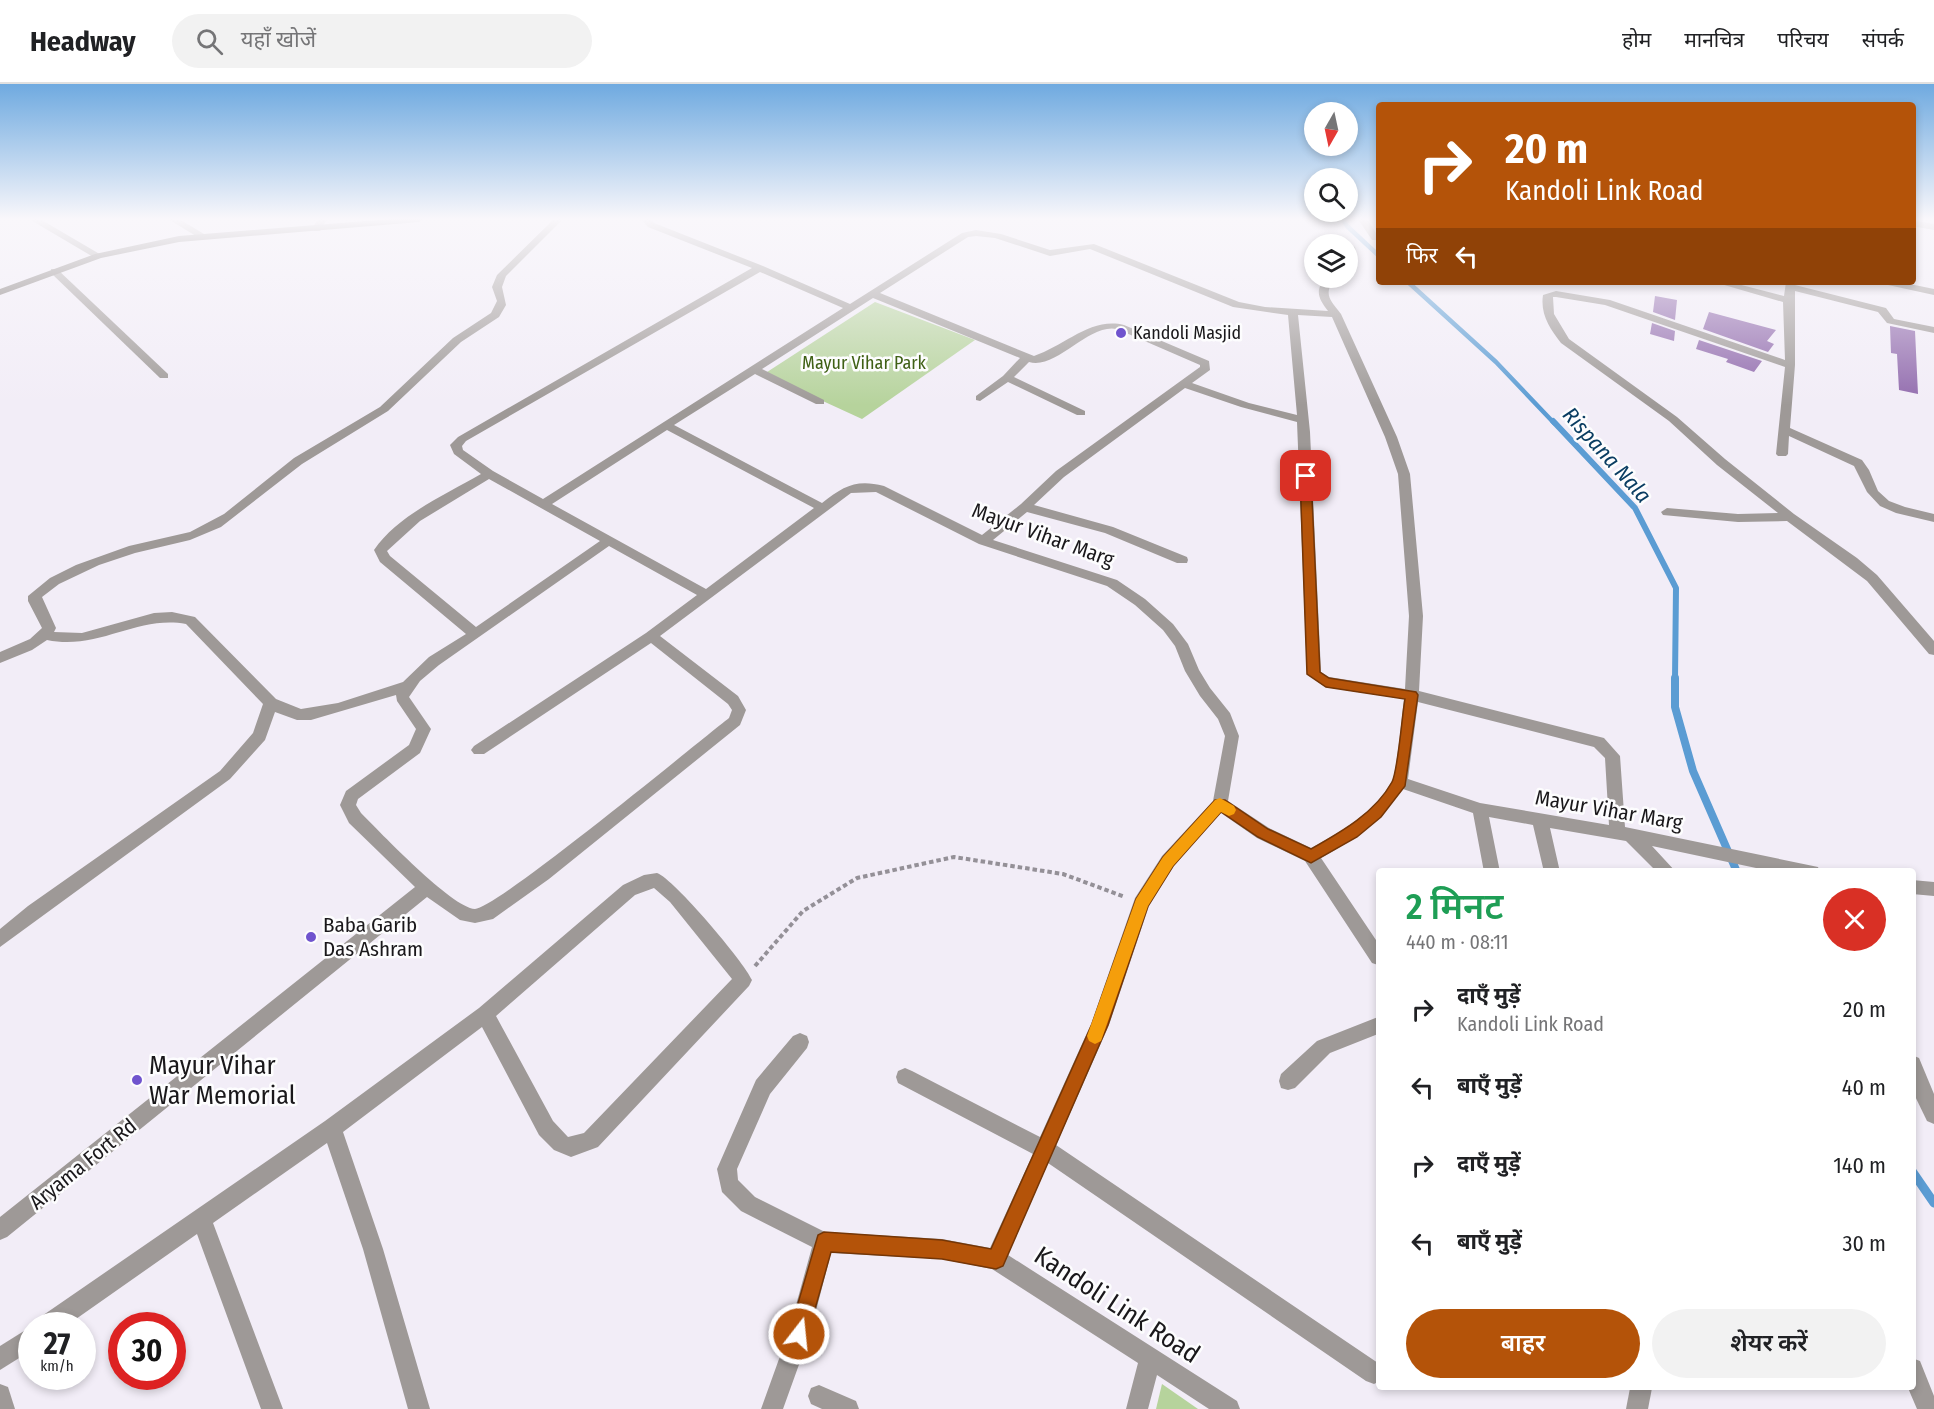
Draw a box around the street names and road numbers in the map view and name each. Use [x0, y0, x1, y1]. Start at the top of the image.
street label: Mayur Vihar Marg [968, 497, 1118, 573]
street label: Mayur Vihar Marg [1533, 784, 1685, 836]
street label: Aryama Fort Rd [24, 1113, 142, 1215]
street label: Kandoli Link Road [1028, 1240, 1206, 1370]

